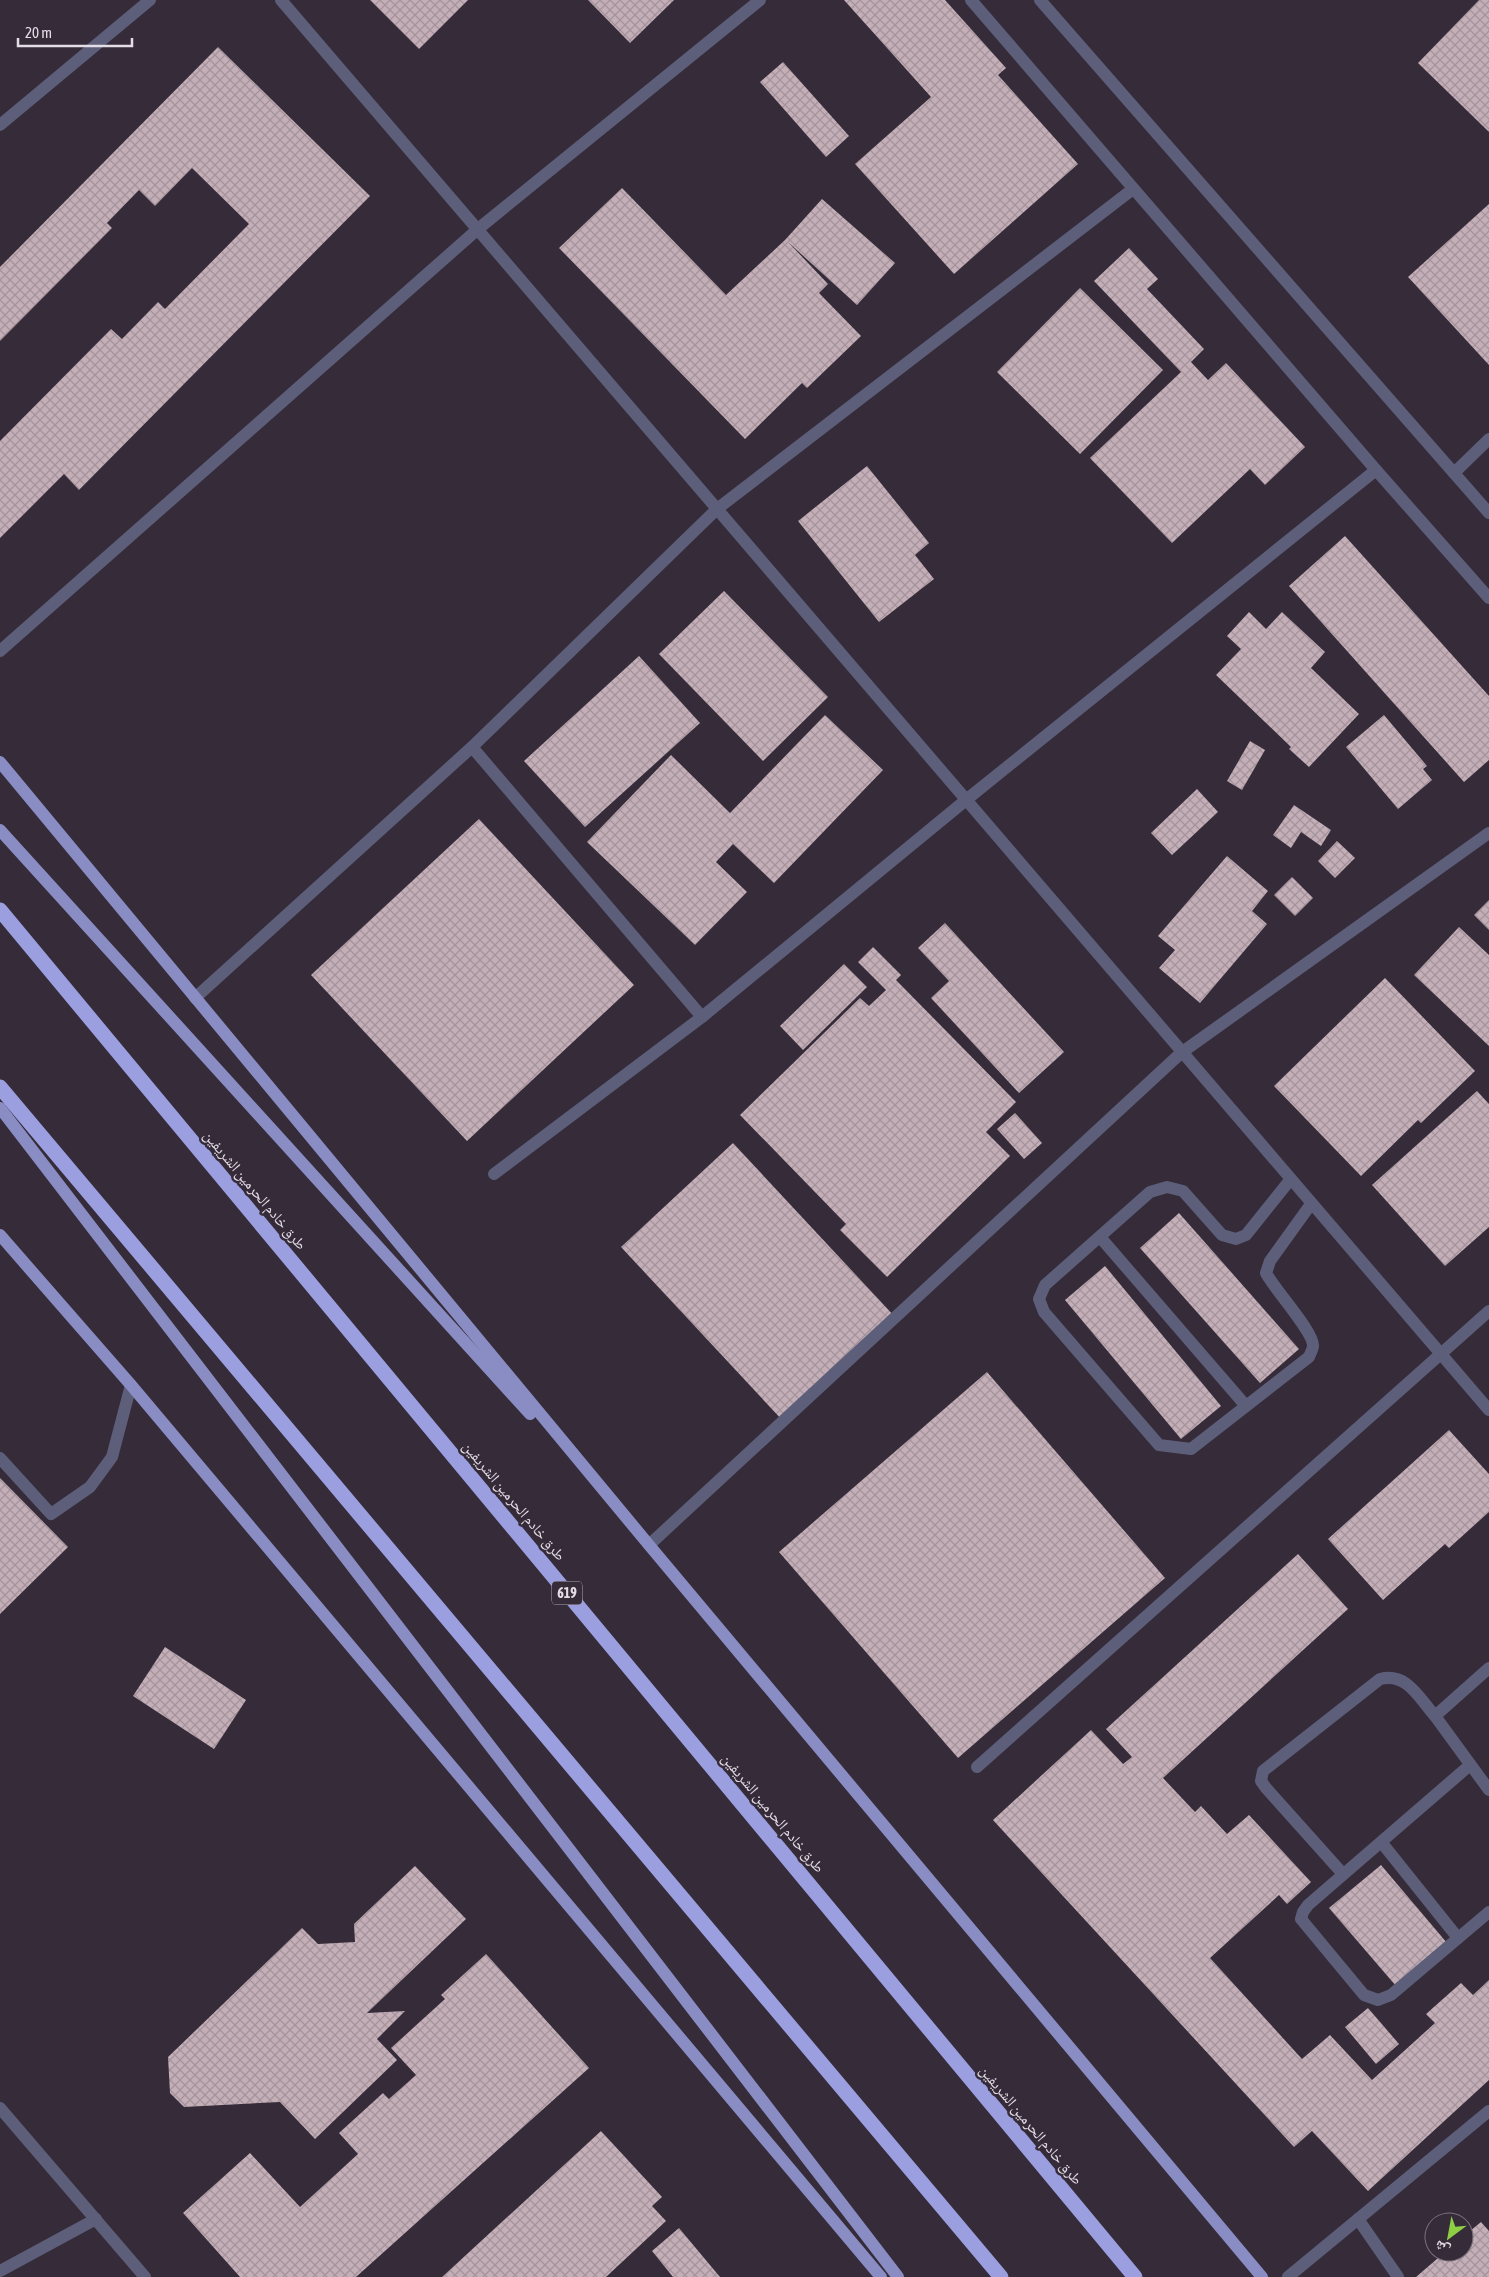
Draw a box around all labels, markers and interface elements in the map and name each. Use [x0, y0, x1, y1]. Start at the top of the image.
scale bar [18, 15, 131, 47]
text: 20 m [25, 24, 52, 41]
street label: طرق خادم الحرمين الشريفين [199, 1127, 310, 1254]
street label: طرق خادم الحرمين الشريفين [458, 1438, 569, 1565]
road number: 619 [552, 1582, 582, 1605]
street label: طرق خادم الحرمين الشريفين [717, 1750, 828, 1877]
street label: طرق خادم الحرمين الشريفين [975, 2062, 1086, 2189]
north arrow [1424, 2212, 1474, 2262]
text: ش [1431, 2236, 1453, 2259]

